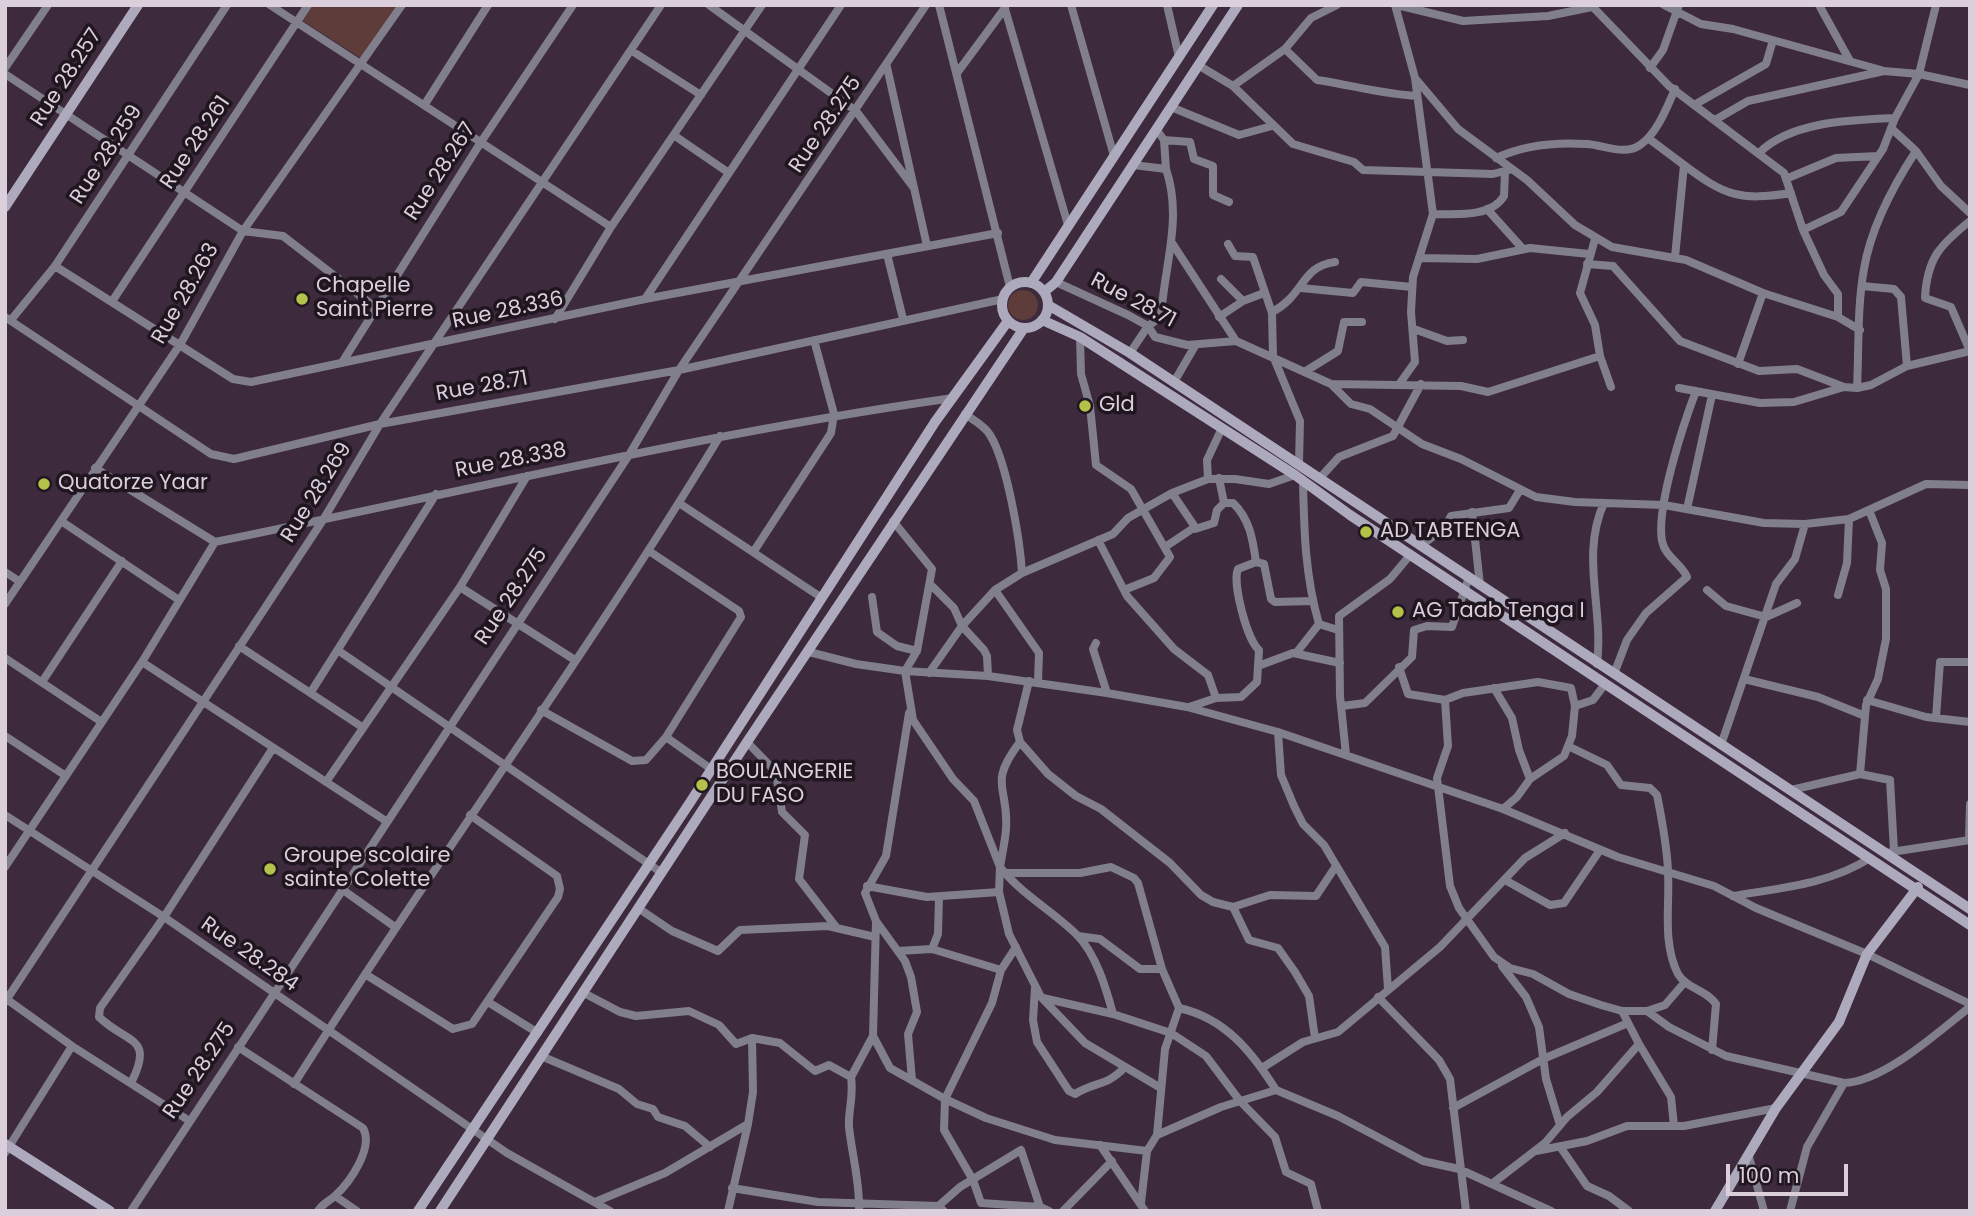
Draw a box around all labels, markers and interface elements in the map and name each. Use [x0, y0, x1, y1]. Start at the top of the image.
street label: Rue 28.257 [26, 24, 108, 132]
street label: Rue 28.275 [784, 72, 868, 178]
street label: Rue 28.261 [156, 92, 236, 194]
street label: Rue 28.259 [66, 101, 148, 209]
street label: Rue 28.267 [400, 118, 482, 226]
street label: Rue 28.263 [147, 239, 225, 349]
street label: Rue 28.71 [1086, 268, 1180, 334]
place label: Chapelle Saint Pierre [316, 274, 433, 324]
street label: Rue 28.336 [450, 287, 566, 335]
marker: Chapelle Saint Pierre [294, 291, 310, 307]
street label: Rue 28.71 [434, 367, 530, 407]
place label: Gld [1099, 393, 1135, 419]
marker: Gld [1077, 398, 1093, 414]
street label: Rue 28.269 [276, 438, 358, 548]
street label: Rue 28.338 [453, 438, 569, 484]
place label: Quatorze Yaar [58, 471, 208, 497]
marker: Quatorze Yaar [36, 476, 52, 492]
place label: AD TABTENGA [1380, 519, 1520, 545]
marker: AD TABTENGA [1358, 524, 1374, 540]
street label: Rue 28.275 [470, 544, 554, 650]
place label: AG Taab Tenga I [1412, 599, 1585, 625]
marker: AG Taab Tenga I [1390, 604, 1406, 620]
place label: BOULANGERIE DU FASO [716, 760, 853, 810]
marker: BOULANGERIE DU FASO [694, 777, 710, 793]
place label: Groupe scolaire sainte Colette [284, 844, 450, 894]
marker: Groupe scolaire sainte Colette [262, 861, 278, 877]
street label: Rue 28.284 [195, 912, 303, 998]
street label: Rue 28.275 [158, 1018, 242, 1124]
scale bar [1730, 1150, 1853, 1194]
text: 100 m [1739, 1161, 1799, 1190]

